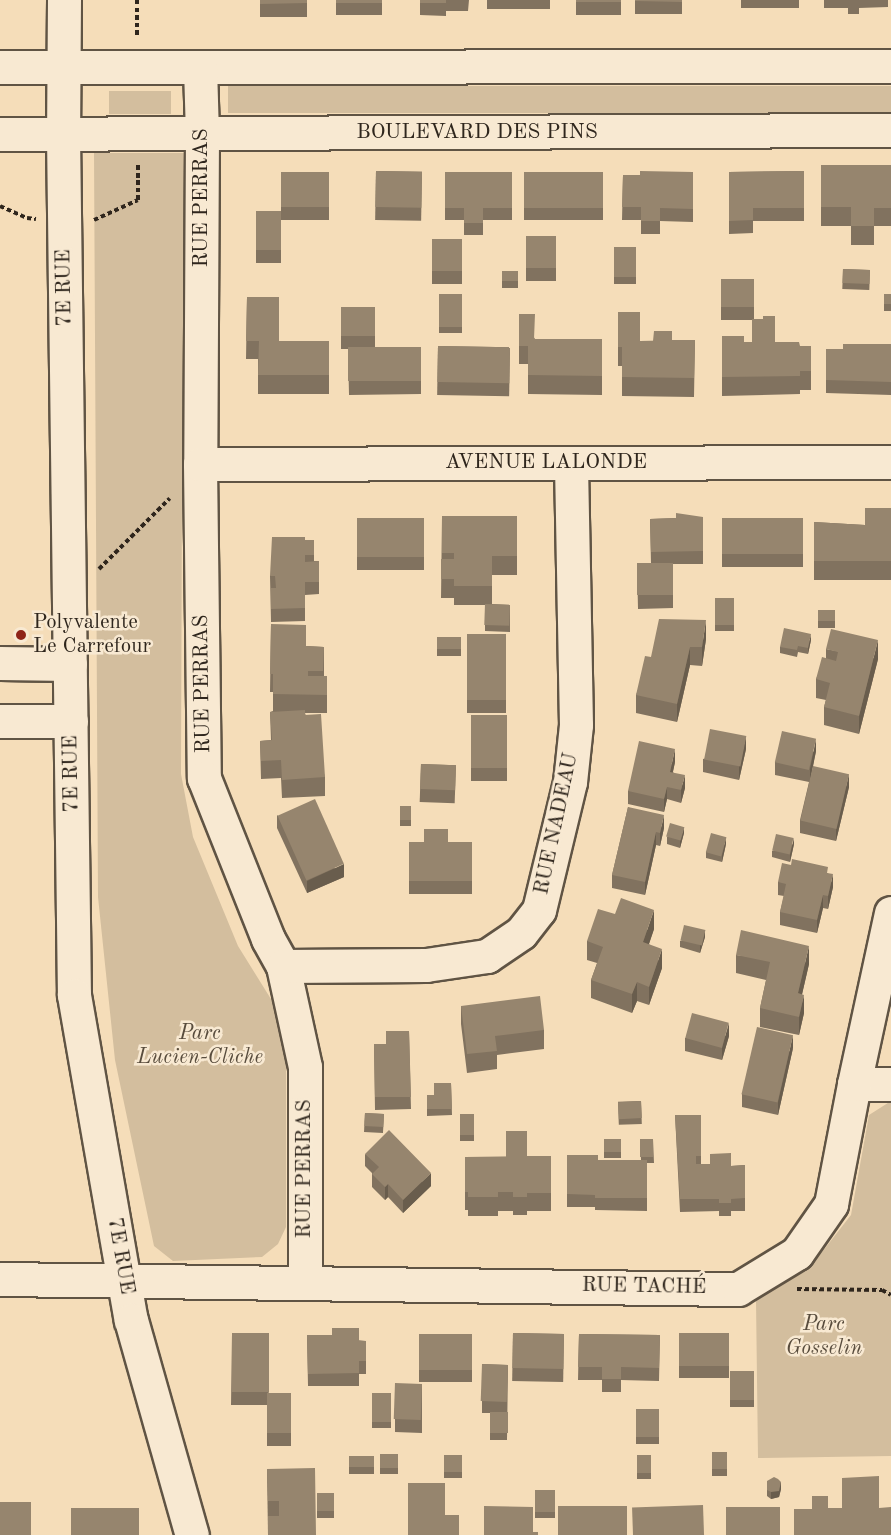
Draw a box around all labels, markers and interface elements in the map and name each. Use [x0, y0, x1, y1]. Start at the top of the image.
street label: BOULEVARD DES PINS [356, 120, 598, 146]
street label: RUE PERRAS [189, 129, 215, 267]
street label: 7E RUE [52, 249, 78, 327]
street label: AVENUE LALONDE [445, 450, 647, 476]
place label: Polyvalente Le Carrefour [33, 610, 151, 660]
street label: RUE PERRAS [189, 614, 217, 754]
marker: Polyvalente Le Carrefour [14, 628, 28, 642]
street label: 7E RUE [59, 735, 85, 813]
street label: RUE NADEAU [530, 751, 584, 897]
park label: Parc Lucien-Cliche [137, 1021, 263, 1071]
street label: RUE PERRAS [292, 1100, 318, 1238]
street label: 7E RUE [101, 1216, 139, 1296]
street label: RUE TACHÉ [582, 1273, 706, 1301]
park label: Parc Gosselin [786, 1312, 862, 1362]

